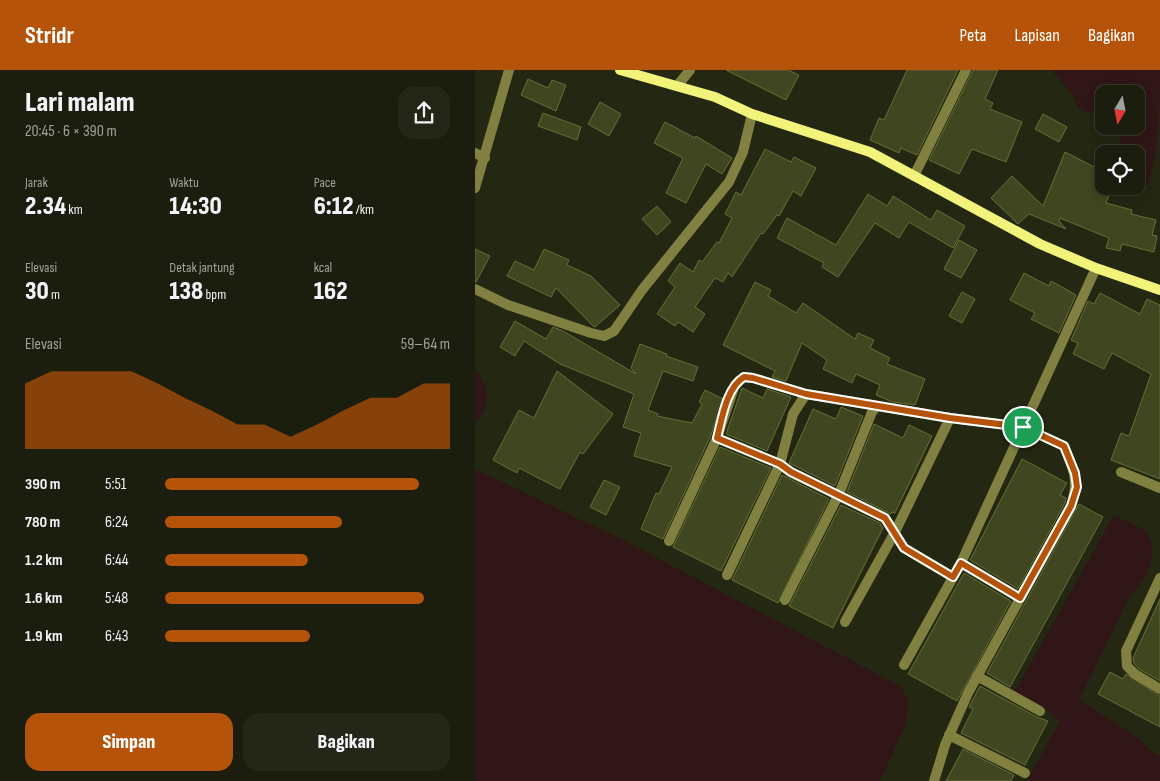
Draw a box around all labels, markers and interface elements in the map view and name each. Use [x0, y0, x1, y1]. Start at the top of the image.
text: Stridr [25, 21, 74, 50]
text: Peta [959, 25, 987, 46]
text: Lapisan [1015, 25, 1060, 46]
text: Bagikan [1088, 25, 1135, 46]
north arrow [1095, 85, 1145, 135]
map controls [1095, 85, 1145, 195]
text: Lari malam [25, 86, 135, 119]
button: share [398, 87, 450, 139]
text: 20:45 · 6 × 390 m [25, 122, 117, 141]
button: locate [1095, 145, 1145, 195]
text: Jarak [25, 174, 48, 191]
text: Waktu [169, 174, 199, 191]
text: Pace [314, 174, 336, 191]
text: 2.34 [25, 191, 66, 222]
text: 14:30 [169, 191, 222, 222]
text: 6:12 [314, 191, 354, 222]
text: km [66, 201, 83, 218]
text: /km [354, 201, 374, 218]
text: Elevasi [25, 259, 57, 276]
text: Detak jantung [169, 259, 235, 276]
text: kcal [314, 259, 332, 276]
text: 30 [25, 276, 49, 307]
text: 138 [169, 276, 203, 307]
text: 162 [314, 276, 347, 307]
text: m [49, 286, 60, 303]
text: bpm [203, 286, 226, 303]
text: Elevasi [25, 335, 62, 354]
text: 59–64 m [401, 335, 450, 354]
pin [1002, 406, 1044, 448]
icon: arrive [1009, 413, 1037, 441]
text: 390 m [25, 475, 60, 494]
text: 5:51 [105, 475, 126, 494]
text: 780 m [25, 513, 60, 532]
text: 6:24 [105, 513, 128, 532]
text: 1.2 km [25, 551, 63, 570]
text: 6:44 [105, 551, 128, 570]
text: 1.6 km [25, 589, 62, 608]
text: 5:48 [105, 589, 128, 608]
text: 1.9 km [25, 627, 63, 646]
text: 6:43 [105, 627, 129, 646]
button: Simpan [25, 713, 233, 771]
button: Bagikan [243, 713, 450, 771]

